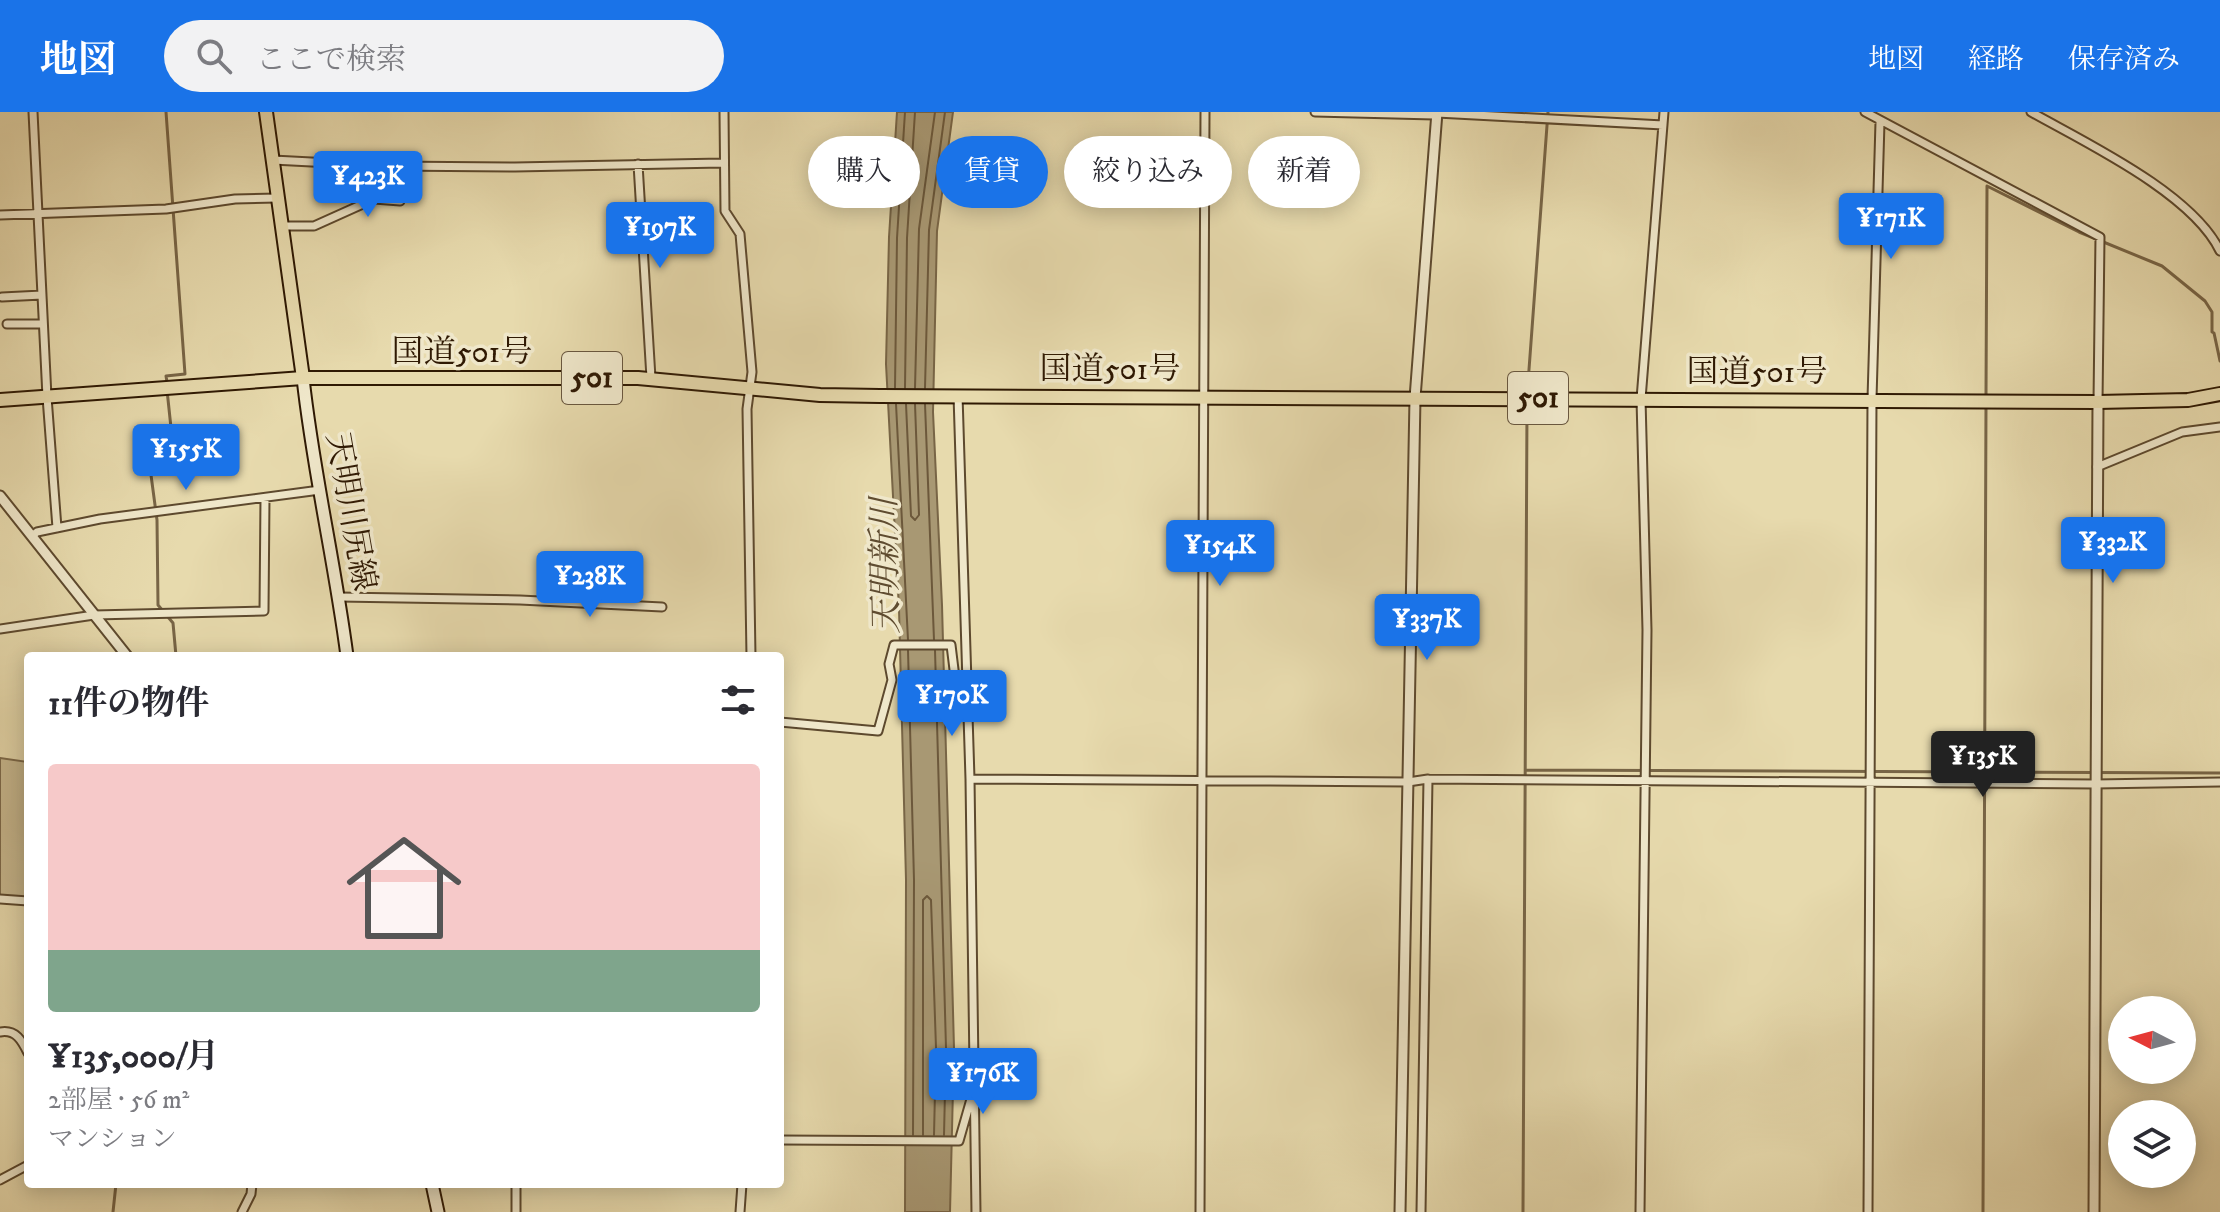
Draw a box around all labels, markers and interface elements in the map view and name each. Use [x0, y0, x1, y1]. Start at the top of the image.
search box [164, 20, 724, 92]
icon: search [192, 34, 236, 78]
text: 地図 [40, 37, 116, 85]
text: ここで検索 [256, 42, 406, 79]
text: 地図 [1868, 42, 1924, 77]
text: 経路 [1968, 42, 2024, 77]
text: 保存済み [2068, 42, 2180, 77]
chip: 購入 [808, 136, 920, 208]
chip: 賃貸 [936, 136, 1048, 208]
chip: 絞り込み [1064, 136, 1232, 208]
chip: 新着 [1248, 136, 1360, 208]
pin: ¥423K [312, 151, 424, 219]
text: ¥423K [331, 160, 405, 193]
pin: ¥171K [1835, 193, 1947, 261]
pin: ¥197K [604, 202, 716, 270]
text: ¥171K [1857, 202, 1925, 235]
text: ¥197K [624, 211, 696, 244]
street label: 国道501号 [392, 333, 532, 373]
street label: 国道501号 [1040, 350, 1180, 390]
road number: 501 [562, 352, 622, 404]
street label: 国道501号 [1687, 353, 1827, 393]
road number: 501 [1508, 372, 1568, 424]
pin: ¥155K [130, 424, 242, 492]
street label: 天明川尻線 [316, 430, 384, 594]
text: ¥155K [151, 433, 221, 466]
water label: 天明新川 [864, 494, 908, 634]
pin: ¥332K [2057, 517, 2169, 585]
pin: ¥154K [1164, 520, 1276, 588]
text: ¥332K [2079, 526, 2147, 559]
text: ¥154K [1184, 529, 1256, 562]
pin: ¥238K [534, 551, 646, 619]
text: ¥238K [554, 560, 626, 593]
pin: ¥337K [1371, 594, 1483, 662]
text: ¥337K [1393, 603, 1461, 636]
pin: ¥170K [896, 670, 1008, 738]
icon: filters [716, 678, 760, 722]
text: ¥170K [916, 679, 988, 712]
text: 11件の物件 [48, 683, 209, 725]
pin: ¥135K [1927, 731, 2039, 799]
text: ¥135K [1949, 740, 2017, 773]
icon: home [332, 816, 476, 960]
north arrow [2108, 996, 2196, 1084]
map controls [2108, 996, 2196, 1188]
text: ¥135,000/月 [48, 1036, 219, 1078]
pin: ¥176K [927, 1048, 1039, 1116]
text: ¥176K [947, 1057, 1019, 1090]
text: 2部屋 · 56 m² [48, 1084, 189, 1117]
button: layers [2108, 1100, 2196, 1188]
text: マンション [48, 1123, 177, 1156]

